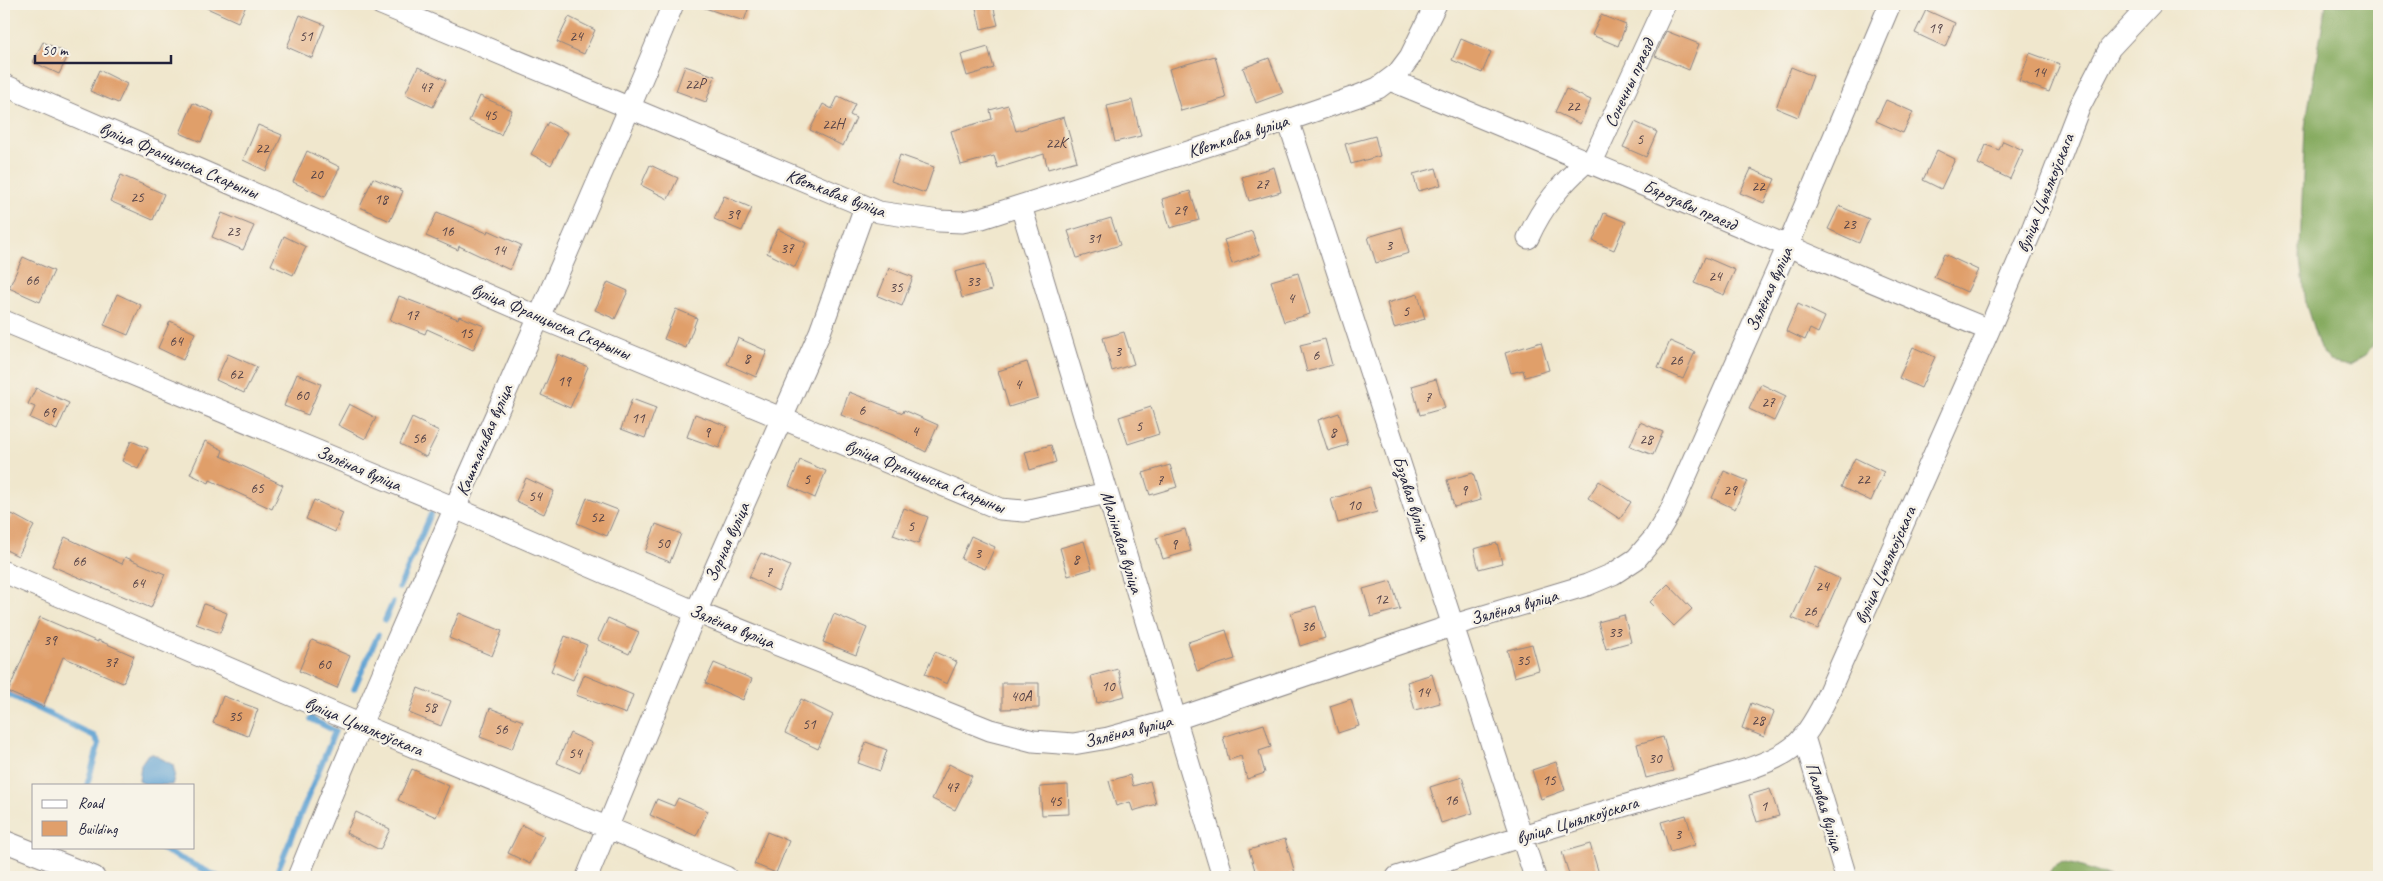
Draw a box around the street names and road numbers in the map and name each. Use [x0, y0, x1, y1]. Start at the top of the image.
street label: Сонечны праезд [1599, 34, 1660, 131]
street label: Кветкавая вуліца [1185, 109, 1292, 163]
street label: вуліца Францыска Скарыны [96, 117, 263, 204]
street label: вуліца Цыялкоўскага [2011, 129, 2079, 256]
street label: Кветкавая вуліца [783, 164, 890, 222]
street label: Бярозавы праезд [1639, 175, 1742, 237]
street label: Зялёная вуліца [1741, 243, 1798, 334]
street label: вуліца Францыска Скарыны [468, 278, 635, 365]
street label: Каштанавая вуліца [451, 380, 518, 499]
street label: вуліца Францыска Скарыны [842, 434, 1009, 519]
street label: Зялёная вуліца [313, 440, 406, 496]
street label: Бэзавая вуліца [1387, 453, 1436, 544]
street label: Малінавая вуліца [1096, 488, 1148, 597]
street label: Зорная вуліца [700, 498, 755, 585]
street label: вуліца Цыялкоўскага [1849, 501, 1921, 627]
street label: Зялёная вуліца [1468, 584, 1561, 630]
street label: Зялёная вуліца [686, 599, 779, 653]
street label: вуліца Цыялкоўскага [302, 691, 428, 761]
street label: Зялёная вуліца [1082, 709, 1175, 753]
street label: Палявая вуліца [1801, 760, 1849, 855]
street label: вуліца Цыялкоўскага [1513, 791, 1642, 849]

